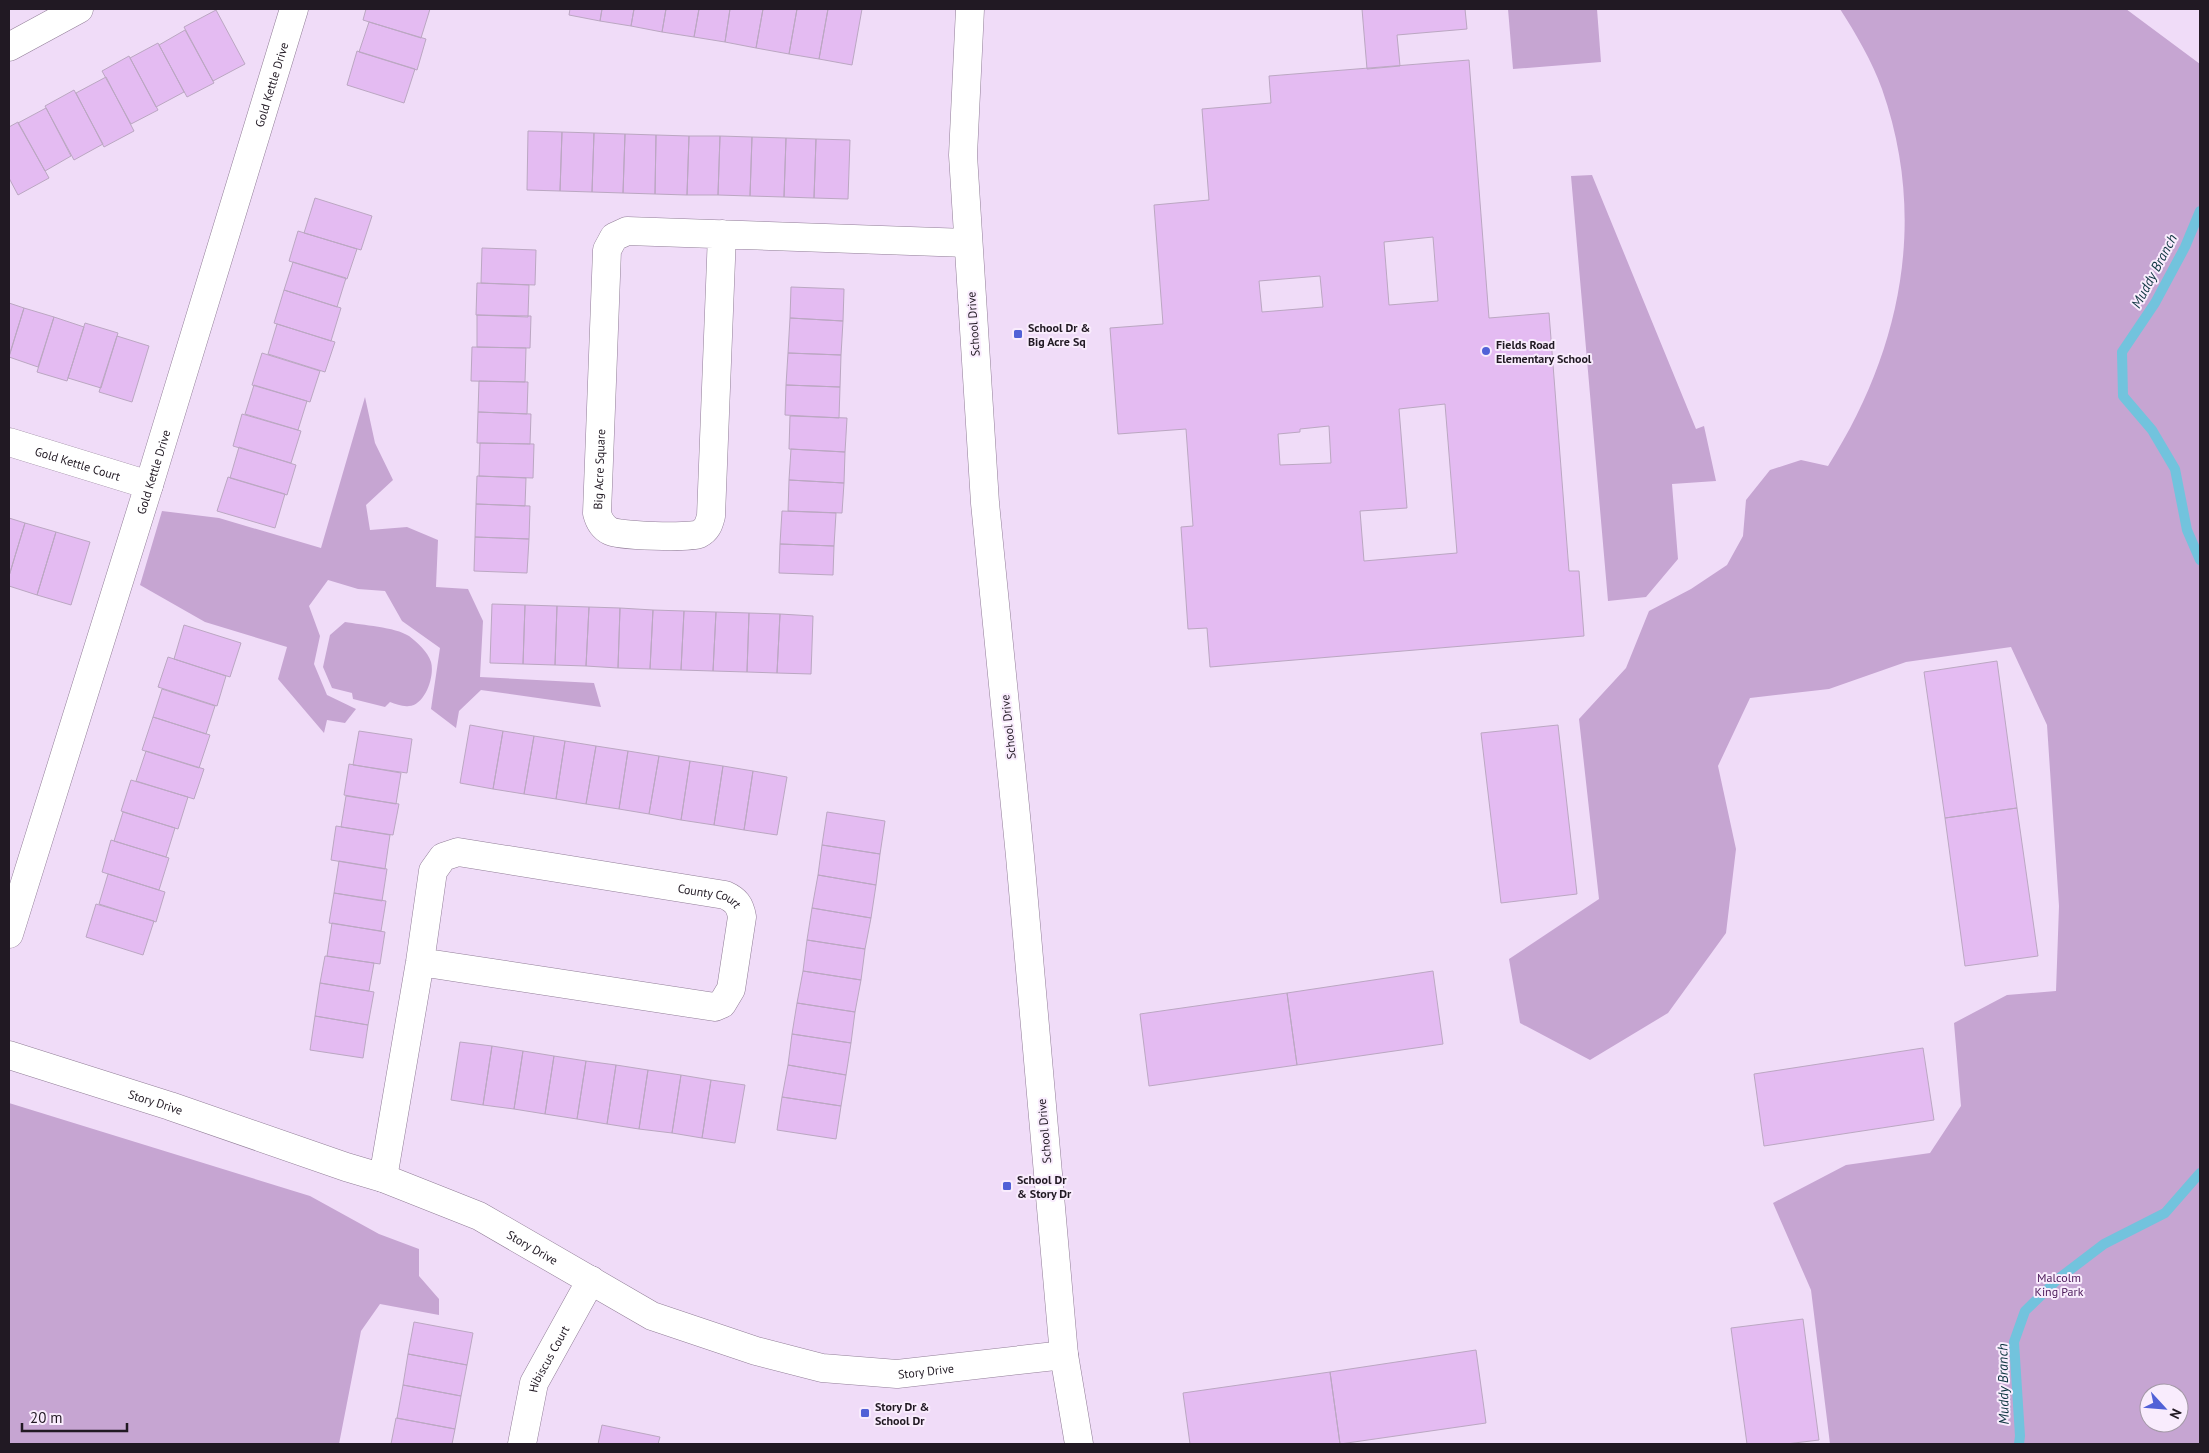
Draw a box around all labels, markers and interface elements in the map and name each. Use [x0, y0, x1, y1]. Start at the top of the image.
street label: Gold Kettle Drive [251, 40, 291, 129]
water label: Muddy Branch [2127, 231, 2181, 311]
street label: School Drive [963, 291, 983, 357]
place label: School Dr & Big Acre Sq [1028, 320, 1090, 349]
marker: School Dr & Big Acre Sq [1012, 328, 1024, 340]
place label: Fields Road Elementary School [1496, 337, 1592, 366]
marker: Fields Road Elementary School [1480, 345, 1492, 357]
street label: Gold Kettle Drive [133, 428, 173, 516]
street label: Big Acre Square [590, 429, 608, 510]
street label: Gold Kettle Court [33, 443, 122, 483]
street label: School Drive [997, 694, 1019, 760]
street label: County Court [677, 880, 745, 911]
street label: Story Drive [127, 1086, 185, 1117]
street label: School Drive [1034, 1098, 1054, 1164]
place label: School Dr & Story Dr [1017, 1172, 1072, 1201]
marker: School Dr & Story Dr [1001, 1180, 1013, 1192]
street label: Story Drive [505, 1226, 561, 1268]
park label: Malcolm King Park [2035, 1270, 2084, 1299]
street label: Hibiscus Court [525, 1323, 572, 1393]
water label: Muddy Branch [1993, 1343, 2013, 1425]
street label: Story Drive [897, 1360, 955, 1381]
north arrow [2139, 1383, 2189, 1433]
place label: Story Dr & School Dr [875, 1399, 929, 1428]
scale bar [22, 1400, 128, 1432]
text: N [2166, 1406, 2186, 1422]
marker: Story Dr & School Dr [859, 1407, 871, 1419]
text: 20 m [30, 1408, 63, 1427]

